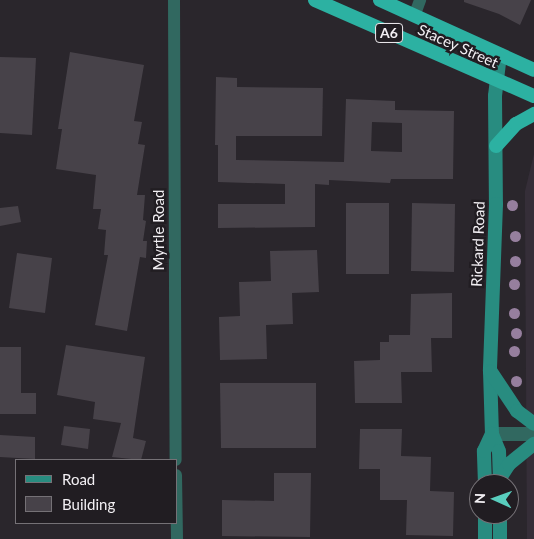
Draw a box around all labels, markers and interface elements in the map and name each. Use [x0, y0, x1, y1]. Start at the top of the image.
street label: Stacey Street [415, 20, 501, 72]
road number: A6 [374, 22, 404, 44]
street label: Myrtle Road [150, 190, 168, 270]
street label: Rickard Road [468, 201, 488, 287]
legend [15, 459, 178, 524]
text: Road [62, 470, 95, 488]
north arrow [469, 474, 519, 524]
text: N [471, 493, 488, 504]
text: Building [62, 495, 115, 513]

